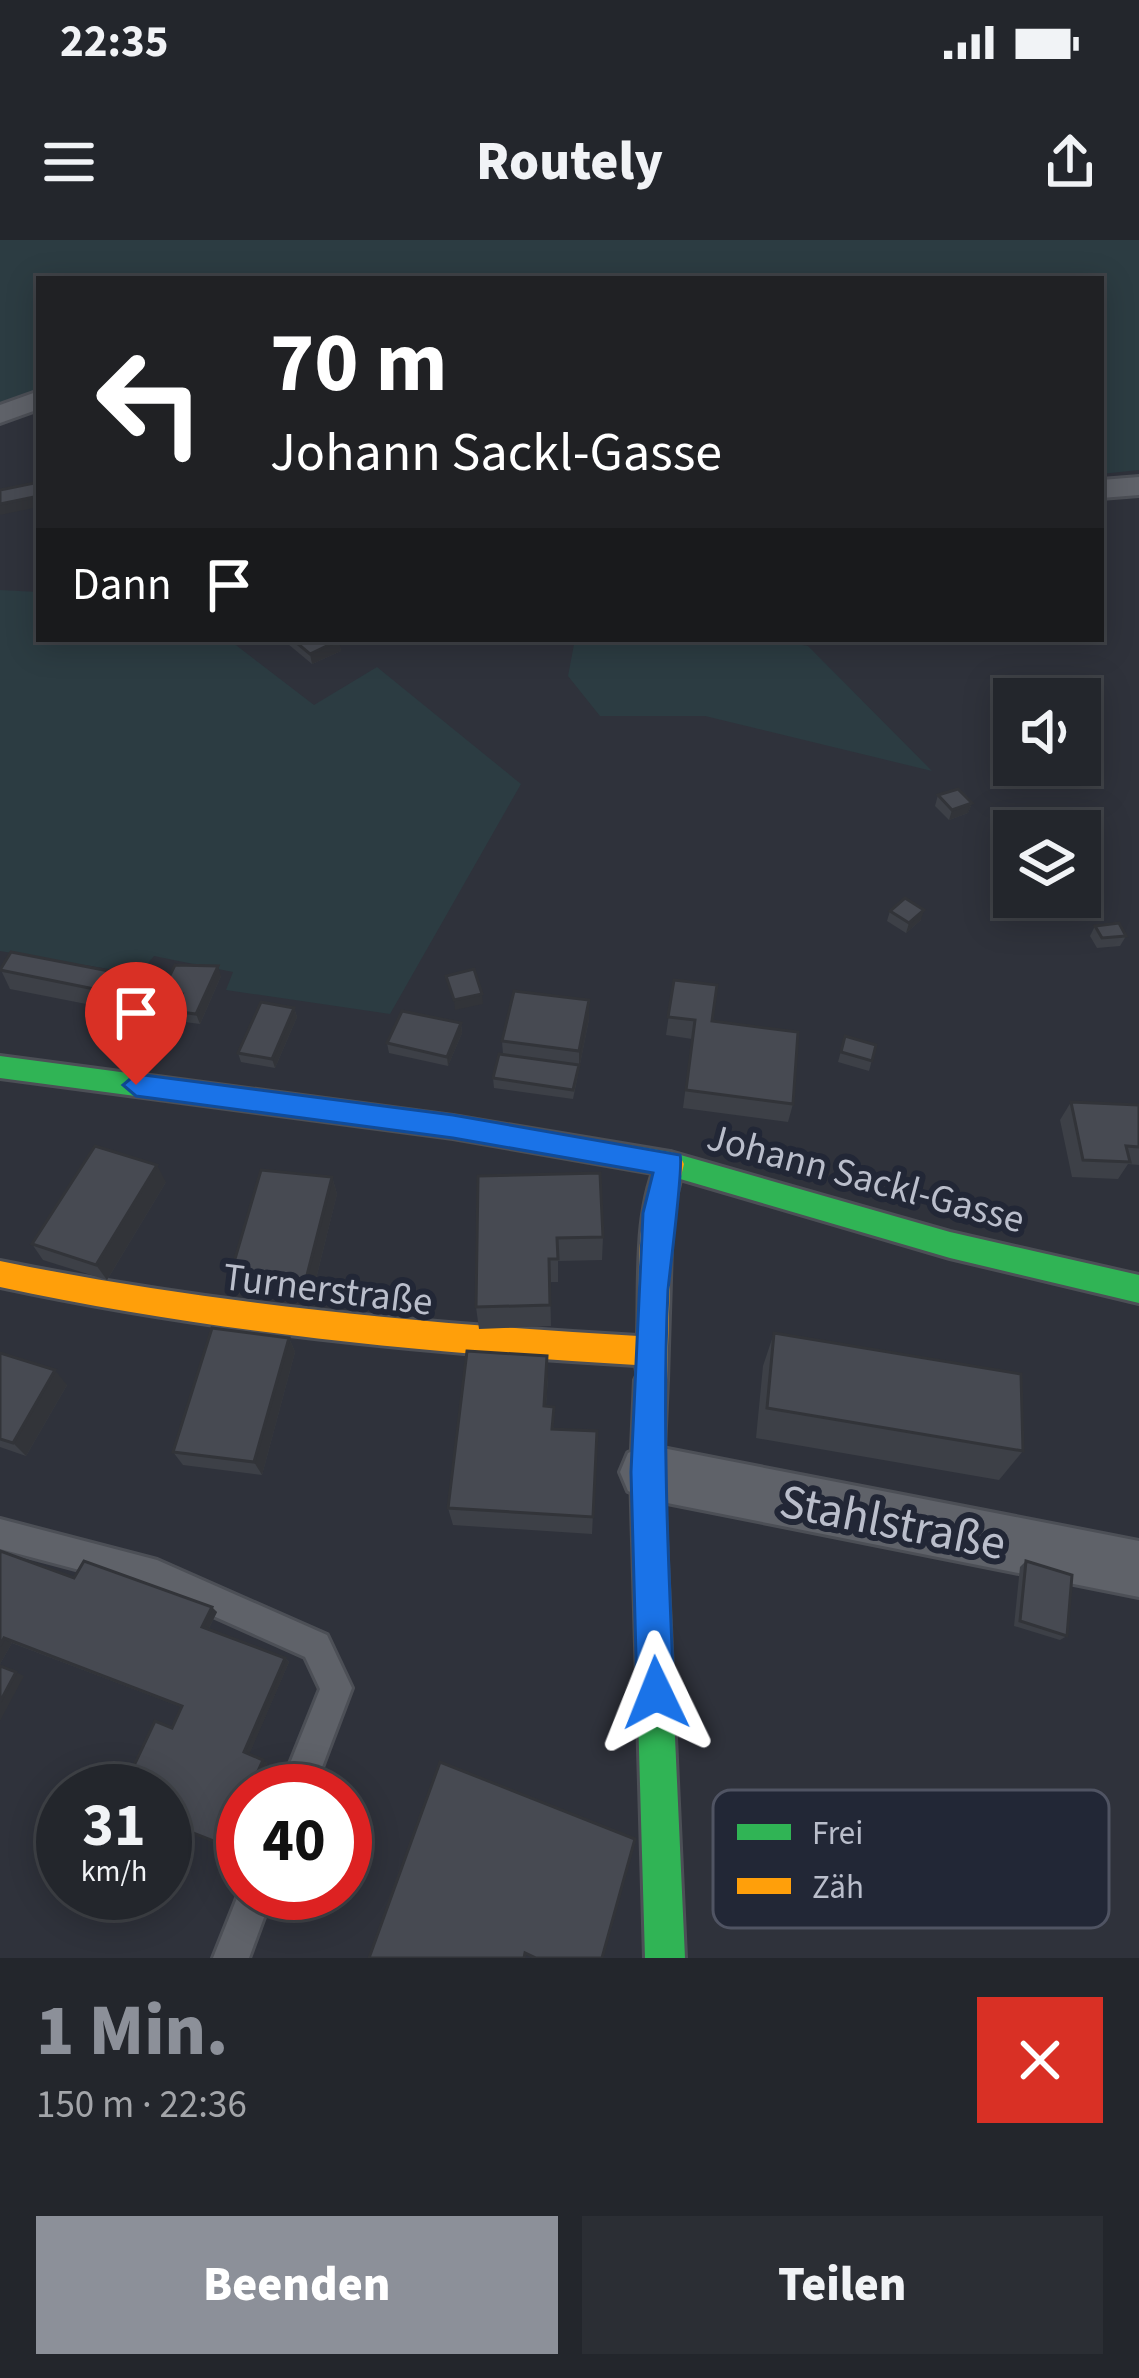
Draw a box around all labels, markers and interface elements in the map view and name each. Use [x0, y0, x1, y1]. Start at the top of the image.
text: 22:35 [60, 10, 169, 74]
text: Routely [476, 124, 663, 201]
icon: menu [36, 129, 102, 195]
icon: share [1037, 129, 1103, 195]
text: 70 m [270, 304, 448, 424]
icon: left [72, 324, 228, 480]
text: Johann Sackl-Gasse [270, 415, 722, 492]
icon: arrive [196, 552, 262, 618]
text: Dann [72, 553, 172, 617]
map controls [993, 678, 1101, 918]
button: sound [993, 678, 1101, 786]
button: layers [993, 810, 1101, 918]
pin [85, 962, 187, 1085]
icon: arrive [103, 980, 169, 1046]
street label: Johann Sackl-Gasse [701, 1110, 1030, 1248]
street label: Turnerstraße [220, 1249, 436, 1331]
street label: Stahlstraße [774, 1468, 1011, 1578]
position arrow [593, 1630, 719, 1756]
speed limit sign: 40 [216, 1764, 372, 1920]
text: 31 [82, 1784, 146, 1869]
legend [713, 1790, 1109, 1928]
text: Frei [812, 1810, 863, 1857]
text: km/h [81, 1850, 147, 1893]
text: Zäh [812, 1864, 864, 1911]
text: 1 Min. [36, 1980, 228, 2083]
button: close [977, 1997, 1103, 2123]
text: 150 m · 22:36 [36, 2077, 247, 2133]
button: Beenden [36, 2216, 558, 2354]
button: Teilen [582, 2216, 1103, 2354]

